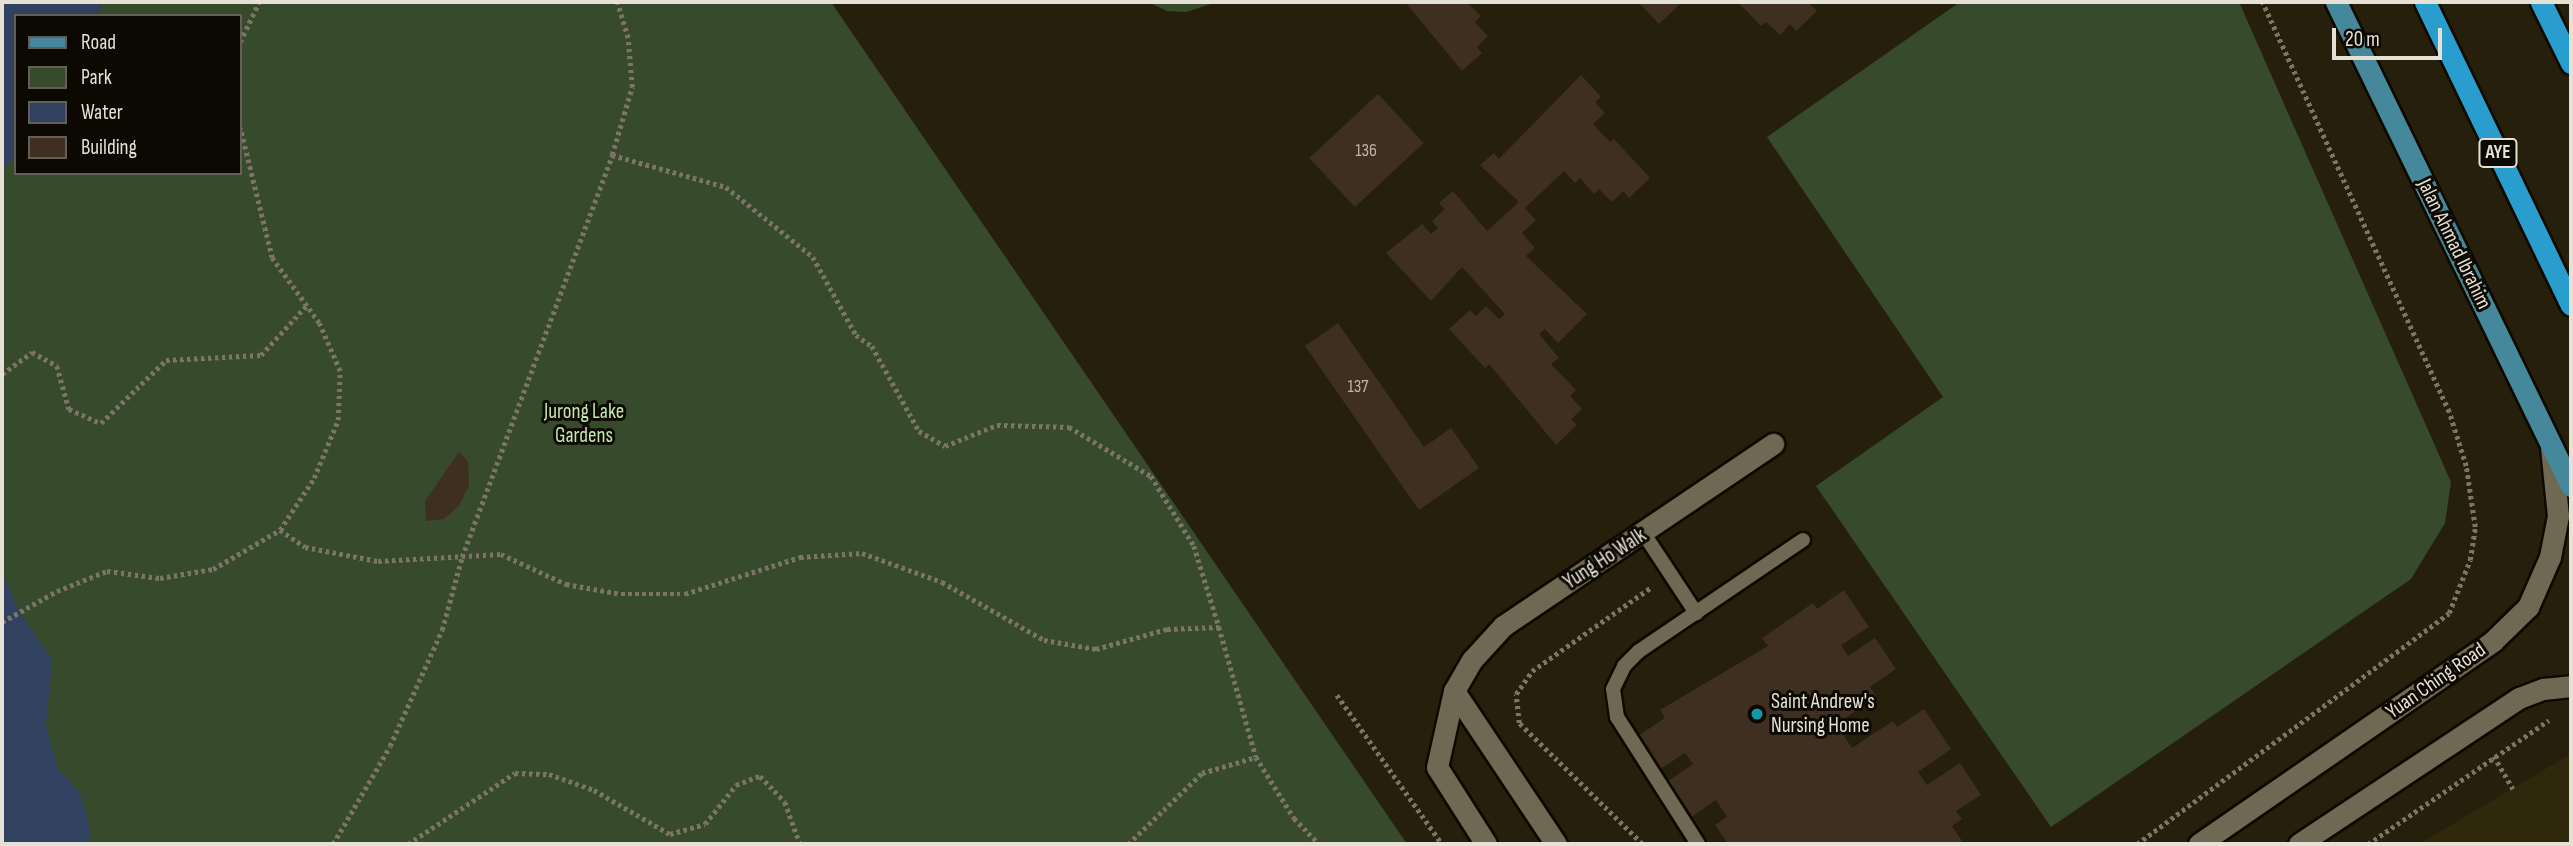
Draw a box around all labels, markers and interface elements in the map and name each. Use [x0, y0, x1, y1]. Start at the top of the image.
legend [14, 14, 242, 175]
scale bar [2335, 14, 2445, 58]
text: 20 m [2345, 27, 2380, 52]
text: Road [81, 30, 116, 55]
text: Park [81, 65, 112, 90]
text: Water [81, 100, 123, 125]
text: Building [81, 135, 137, 160]
road number: AYE [2477, 138, 2519, 168]
house number: 136 [1355, 140, 1377, 162]
street label: Jalan Ahmad Ibrahim [2412, 175, 2496, 313]
house number: 137 [1347, 376, 1369, 398]
park label: Jurong Lake Gardens [544, 399, 624, 449]
street label: Yung Ho Walk [1559, 523, 1651, 595]
street label: Yuan Ching Road [2381, 637, 2491, 725]
place label: Saint Andrew's Nursing Home [1771, 689, 1875, 739]
marker: Saint Andrew's Nursing Home [1749, 706, 1765, 722]

